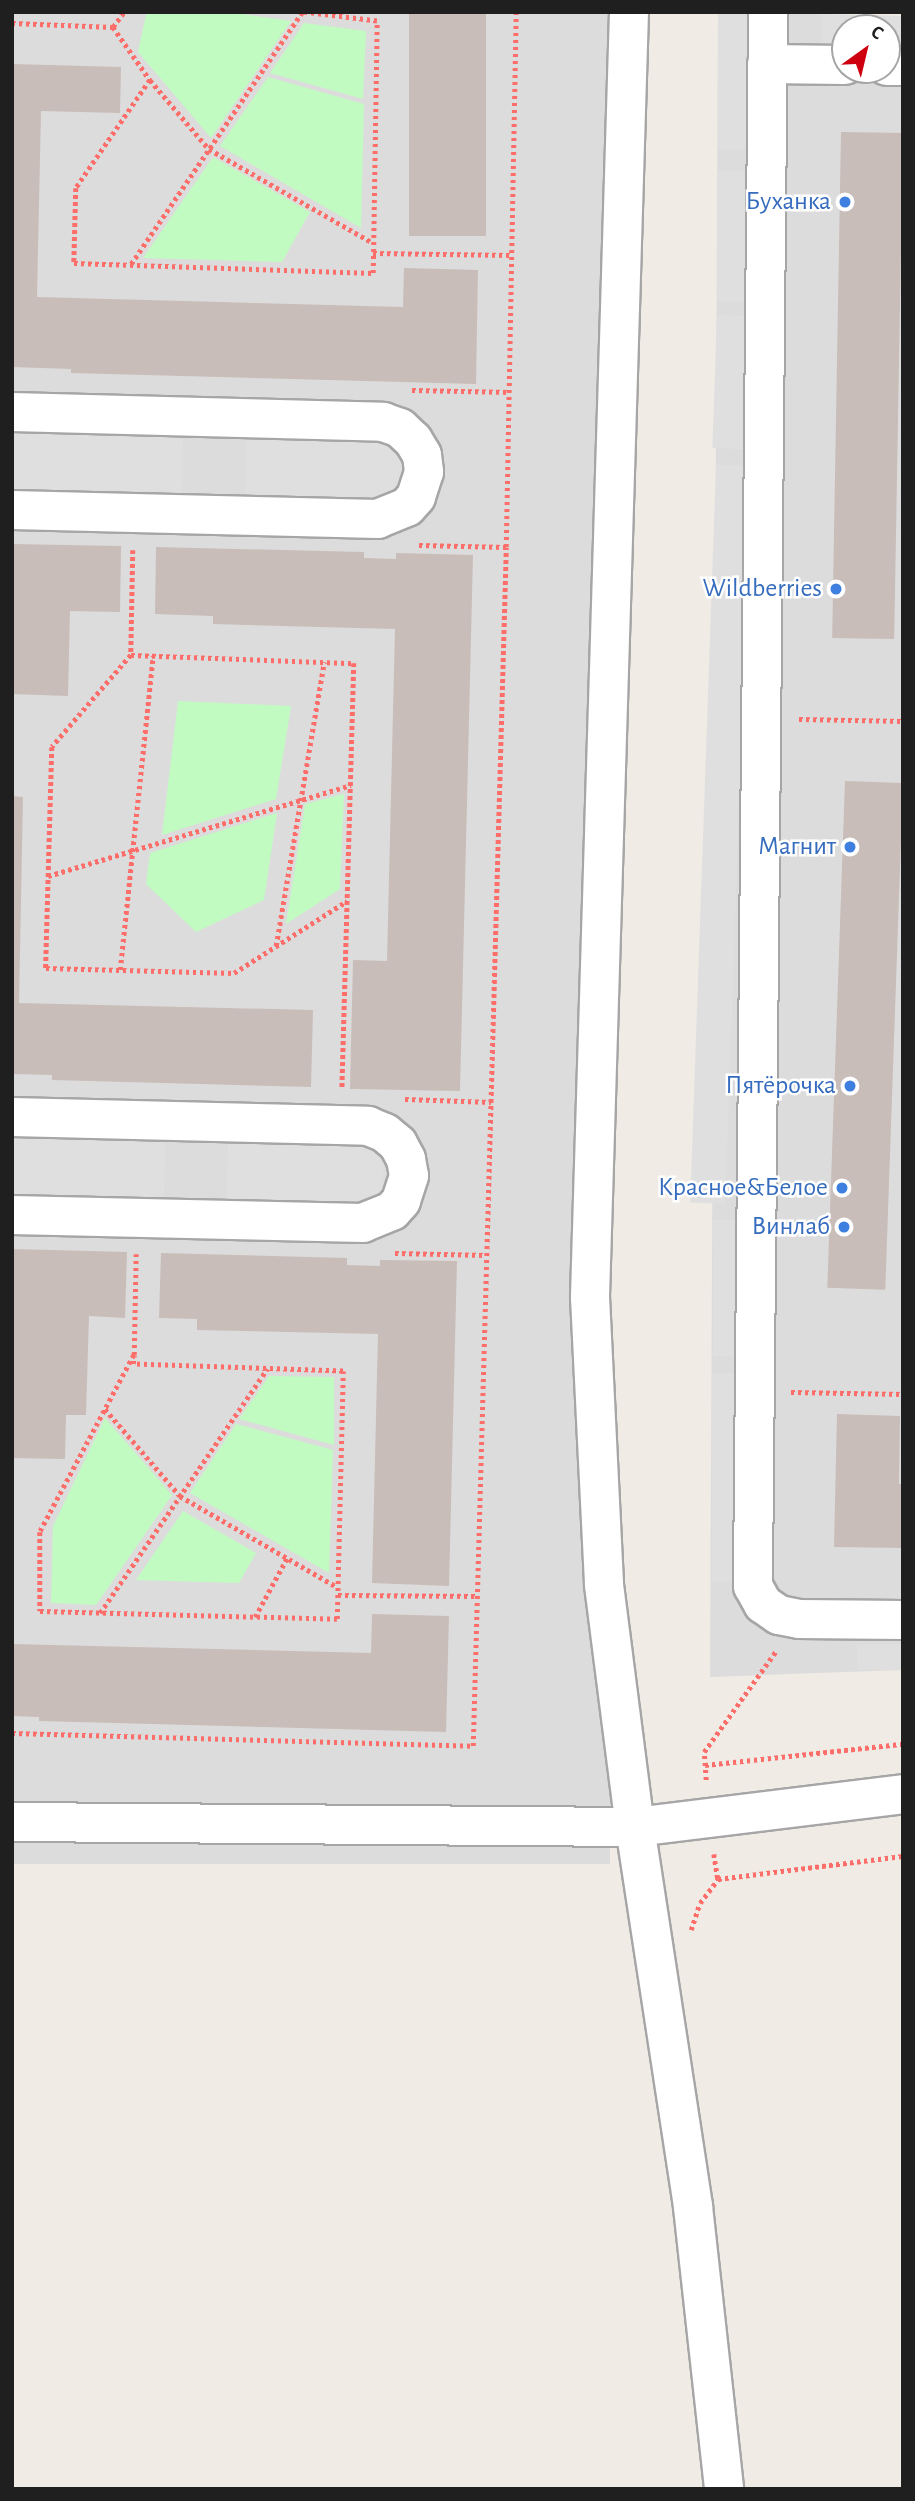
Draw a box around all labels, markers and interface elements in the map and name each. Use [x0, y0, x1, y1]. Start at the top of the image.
north arrow [831, 14, 901, 84]
text: С [867, 22, 887, 44]
place label: Буханка [745, 186, 831, 218]
marker: Буханка [837, 194, 853, 210]
place label: Wildberries [703, 573, 822, 605]
marker: Wildberries [828, 581, 844, 597]
place label: Магнит [758, 831, 836, 863]
marker: Магнит [842, 839, 858, 855]
place label: Пятёрочка [725, 1070, 836, 1102]
marker: Пятёрочка [842, 1078, 858, 1094]
place label: Красное&Белое [658, 1172, 828, 1204]
marker: Красное&Белое [834, 1180, 850, 1196]
place label: Винлаб [751, 1211, 830, 1243]
marker: Винлаб [836, 1219, 852, 1235]

